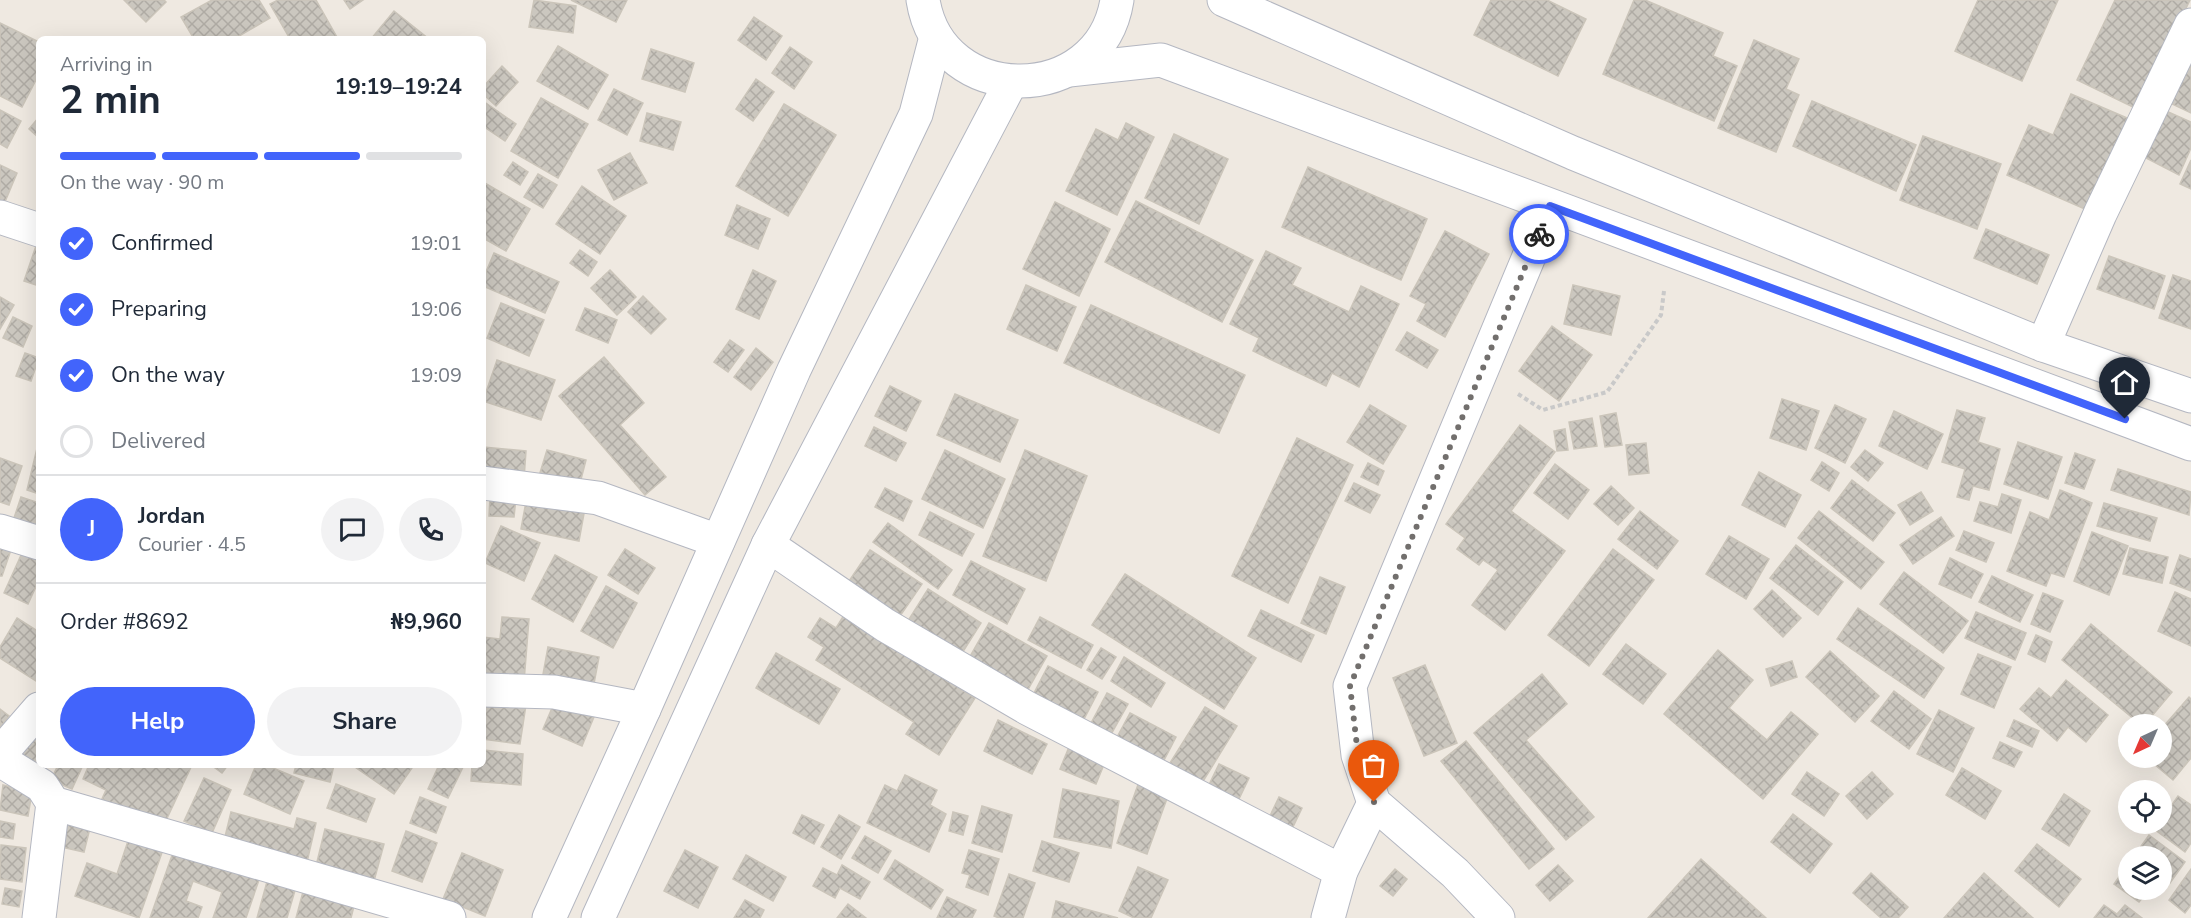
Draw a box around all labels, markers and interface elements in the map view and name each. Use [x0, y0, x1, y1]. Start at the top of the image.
text: Arriving in [60, 51, 153, 78]
text: 19:19–19:24 [334, 72, 462, 102]
text: 2 min [60, 74, 161, 127]
text: On the way · 90 m [60, 169, 224, 196]
courier [1509, 204, 1569, 264]
icon: bike [1523, 218, 1556, 251]
icon: check [60, 227, 93, 260]
text: Confirmed [111, 228, 213, 258]
text: 19:01 [409, 230, 462, 257]
icon: check [60, 293, 93, 326]
text: Preparing [111, 294, 207, 324]
text: 19:06 [409, 296, 462, 323]
pin [2099, 357, 2150, 419]
icon: check [60, 359, 93, 392]
text: On the way [111, 360, 225, 390]
text: 19:09 [409, 362, 462, 389]
icon: home [2108, 366, 2141, 399]
text: Delivered [111, 426, 206, 456]
button: chat [321, 498, 384, 561]
button: phone [399, 498, 462, 561]
text: Jordan [138, 501, 205, 531]
text: J [88, 514, 95, 544]
text: Courier · 4.5 [138, 531, 246, 558]
text: Order #8692 [60, 607, 189, 637]
text: ₦9,960 [391, 607, 462, 637]
button: Help [60, 687, 255, 756]
button: Share [267, 687, 462, 756]
north arrow [2118, 714, 2172, 768]
map controls [2118, 714, 2172, 900]
pin [1348, 740, 1399, 802]
icon: bag [1357, 749, 1390, 782]
button: locate [2118, 780, 2172, 834]
button: layers [2118, 846, 2172, 900]

